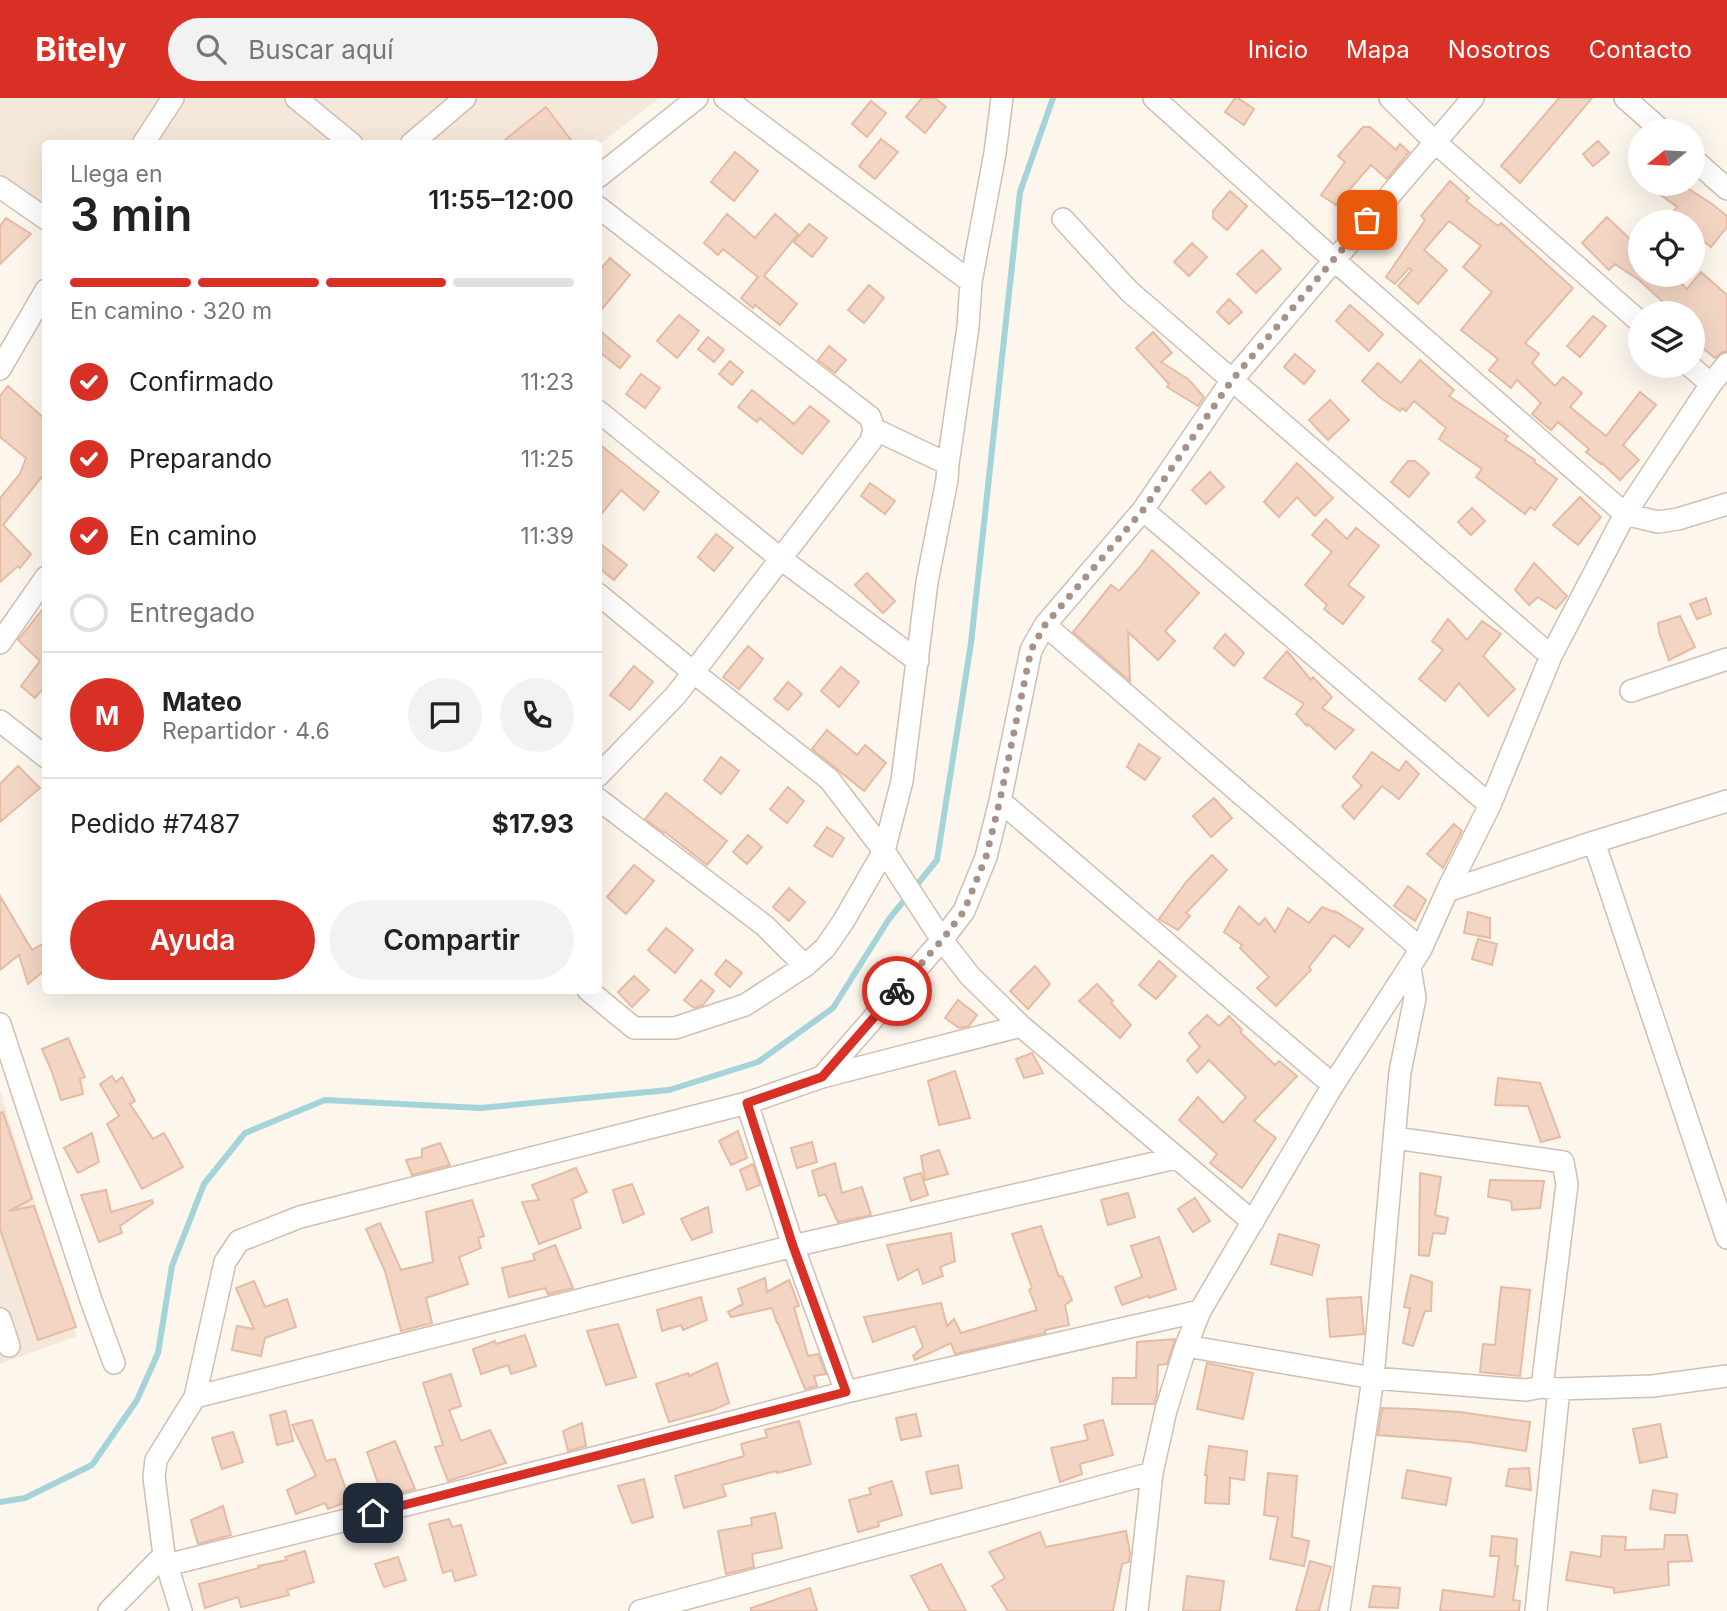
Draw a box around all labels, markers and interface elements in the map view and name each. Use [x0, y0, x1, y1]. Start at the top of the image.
search box [168, 18, 658, 81]
text: Bitely [35, 29, 126, 69]
icon: search [192, 30, 230, 68]
text: Buscar aquí [248, 34, 393, 65]
text: Inicio [1248, 35, 1308, 64]
text: Mapa [1346, 35, 1410, 64]
text: Nosotros [1448, 35, 1551, 64]
text: Contacto [1589, 35, 1692, 64]
north arrow [1628, 119, 1704, 196]
map controls [1628, 119, 1705, 378]
text: Llega en [70, 160, 162, 188]
text: 11:55–12:00 [428, 184, 574, 215]
text: 3 min [70, 186, 192, 242]
pin [1337, 190, 1397, 250]
icon: bag [1348, 201, 1386, 239]
button: locate [1628, 210, 1705, 287]
text: En camino · 320 m [70, 297, 272, 325]
button: layers [1628, 301, 1705, 378]
icon: check [70, 363, 108, 401]
text: Confirmado [129, 366, 274, 397]
text: 11:23 [520, 368, 574, 396]
icon: check [70, 440, 108, 478]
text: Preparando [129, 443, 272, 474]
text: 11:25 [521, 445, 574, 473]
icon: check [70, 517, 108, 555]
text: En camino [129, 520, 257, 551]
text: 11:39 [520, 522, 574, 550]
text: Entregado [129, 597, 255, 628]
button: chat [408, 678, 482, 752]
button: phone [500, 678, 574, 752]
text: Mateo [162, 686, 242, 717]
text: M [95, 700, 119, 731]
text: Repartidor · 4.6 [162, 717, 330, 745]
text: Pedido #7487 [70, 808, 240, 839]
text: $17.93 [492, 808, 574, 839]
button: Ayuda [70, 900, 315, 980]
button: Compartir [329, 900, 574, 980]
courier [862, 956, 932, 1026]
icon: bike [878, 972, 916, 1010]
pin [343, 1483, 403, 1543]
icon: home [354, 1494, 392, 1532]

